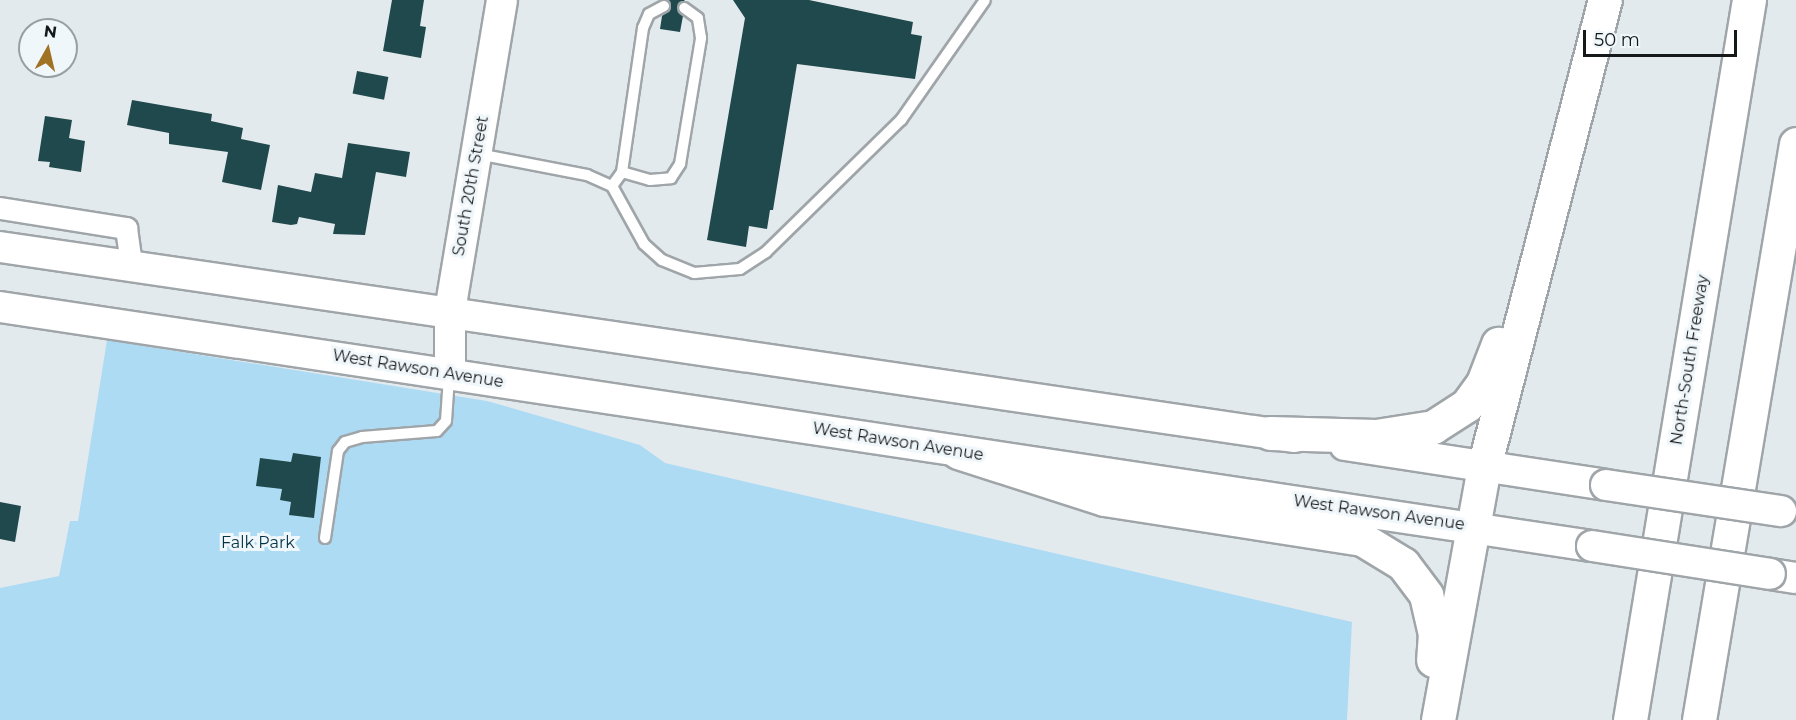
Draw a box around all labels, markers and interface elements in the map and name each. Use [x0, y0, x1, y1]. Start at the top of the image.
north arrow [18, 18, 78, 78]
scale bar [1586, 18, 1740, 56]
text: N [43, 21, 58, 42]
text: 50 m [1594, 29, 1640, 51]
street label: South 20th Street [449, 115, 493, 257]
street label: North-South Freeway [1667, 274, 1713, 446]
street label: West Rawson Avenue [331, 346, 505, 392]
street label: West Rawson Avenue [811, 419, 985, 465]
street label: West Rawson Avenue [1292, 491, 1466, 535]
park label: Falk Park [221, 533, 295, 553]

